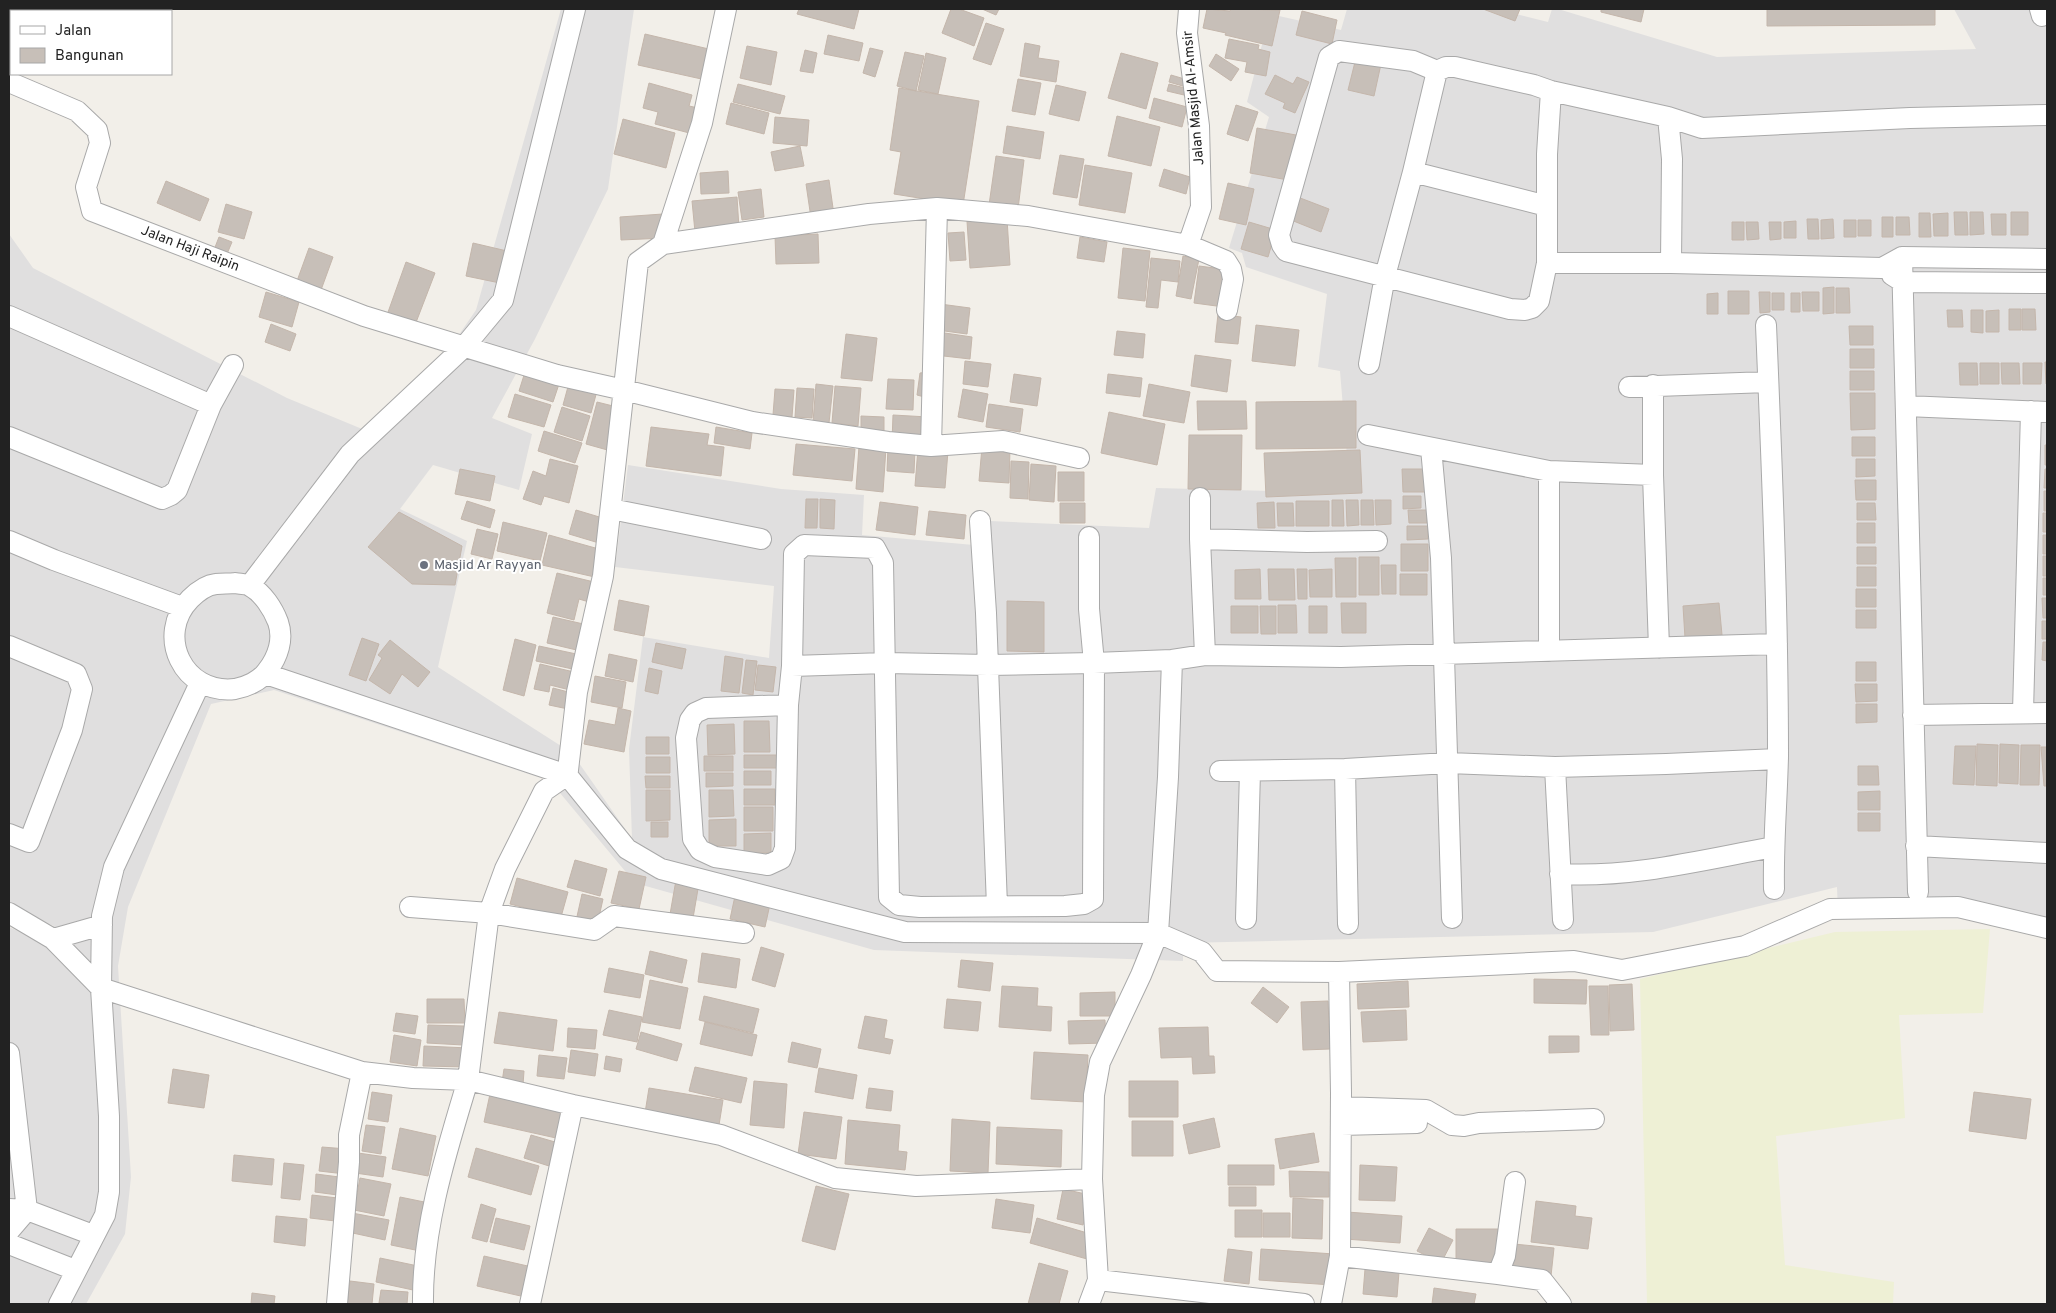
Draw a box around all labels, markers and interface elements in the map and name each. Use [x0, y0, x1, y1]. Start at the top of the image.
legend [10, 10, 172, 75]
text: Jalan [55, 22, 92, 41]
street label: Jalan Masjid Al-Amsir [1180, 29, 1208, 166]
text: Bangunan [55, 47, 124, 66]
street label: Jalan Haji Raipin [138, 222, 242, 276]
place label: Masjid Ar Rayyan [434, 557, 542, 574]
marker: Masjid Ar Rayyan [418, 559, 430, 571]

